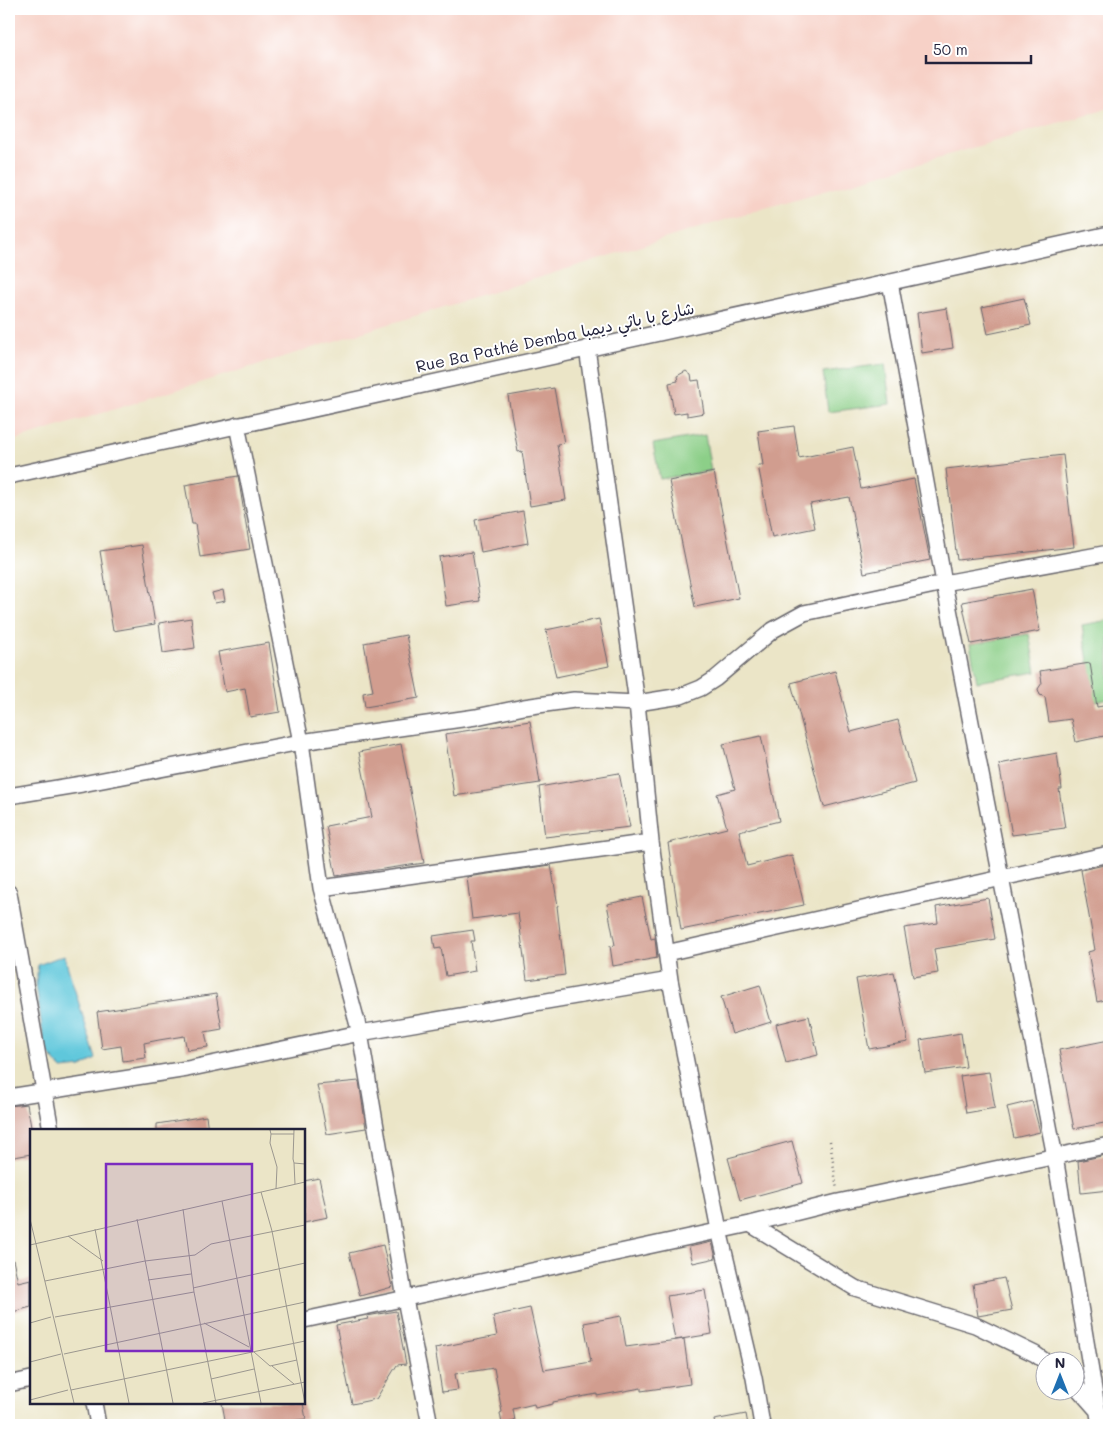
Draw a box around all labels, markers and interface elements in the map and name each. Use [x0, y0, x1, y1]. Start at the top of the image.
scale bar [926, 32, 1030, 64]
text: 50 m [933, 39, 968, 59]
street label: Rue Ba Pathé Demba شارع با باثي ديمبا [414, 297, 697, 381]
inset map [30, 1129, 305, 1404]
north arrow [1036, 1352, 1086, 1402]
text: N [1055, 1353, 1065, 1372]

